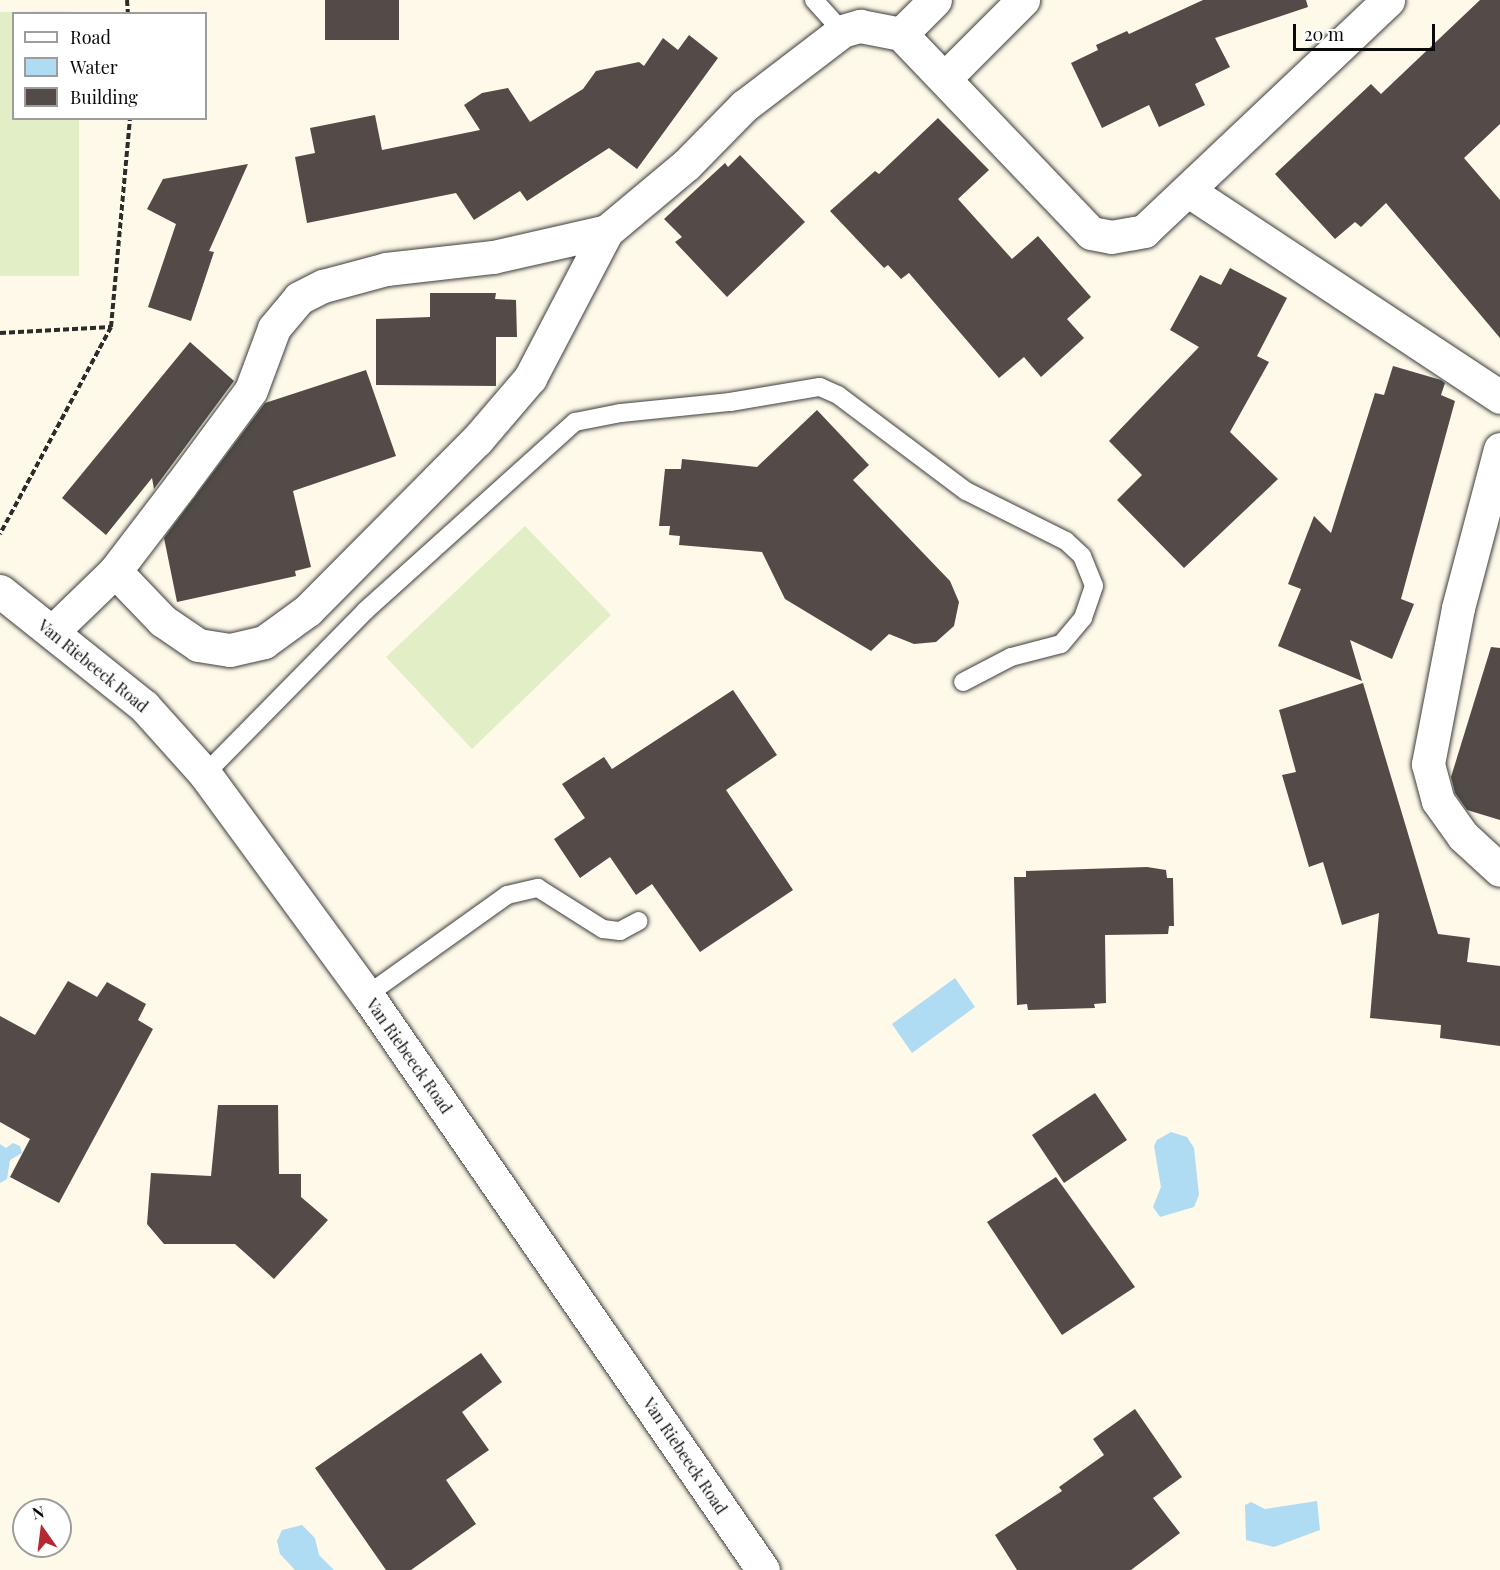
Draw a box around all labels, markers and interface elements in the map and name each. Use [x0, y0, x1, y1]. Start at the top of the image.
legend [12, 12, 207, 120]
scale bar [1296, 12, 1438, 50]
text: 20 m [1304, 22, 1344, 46]
text: Road [70, 25, 111, 49]
text: Water [70, 55, 118, 79]
text: Building [70, 85, 138, 109]
street label: Van Riebeeck Road [34, 616, 152, 716]
street label: Van Riebeeck Road [362, 995, 456, 1117]
street label: Van Riebeeck Road [639, 1394, 731, 1518]
north arrow [12, 1498, 72, 1558]
text: N [30, 1500, 46, 1524]

